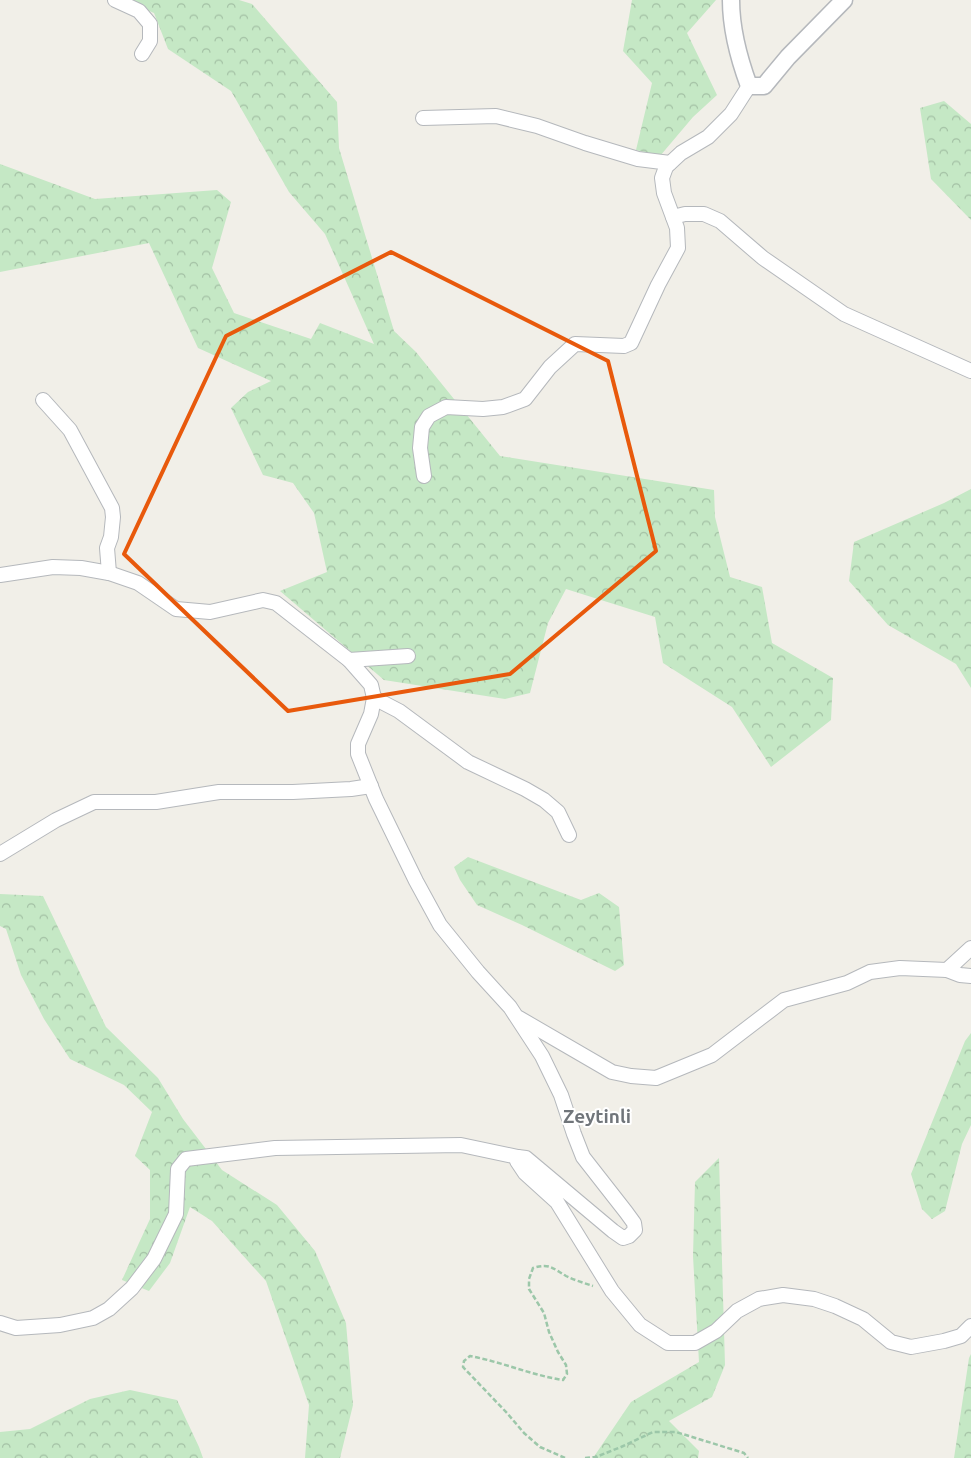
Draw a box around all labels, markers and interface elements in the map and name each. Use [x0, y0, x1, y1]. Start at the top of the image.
district label: Zeytinli [563, 1105, 631, 1127]

